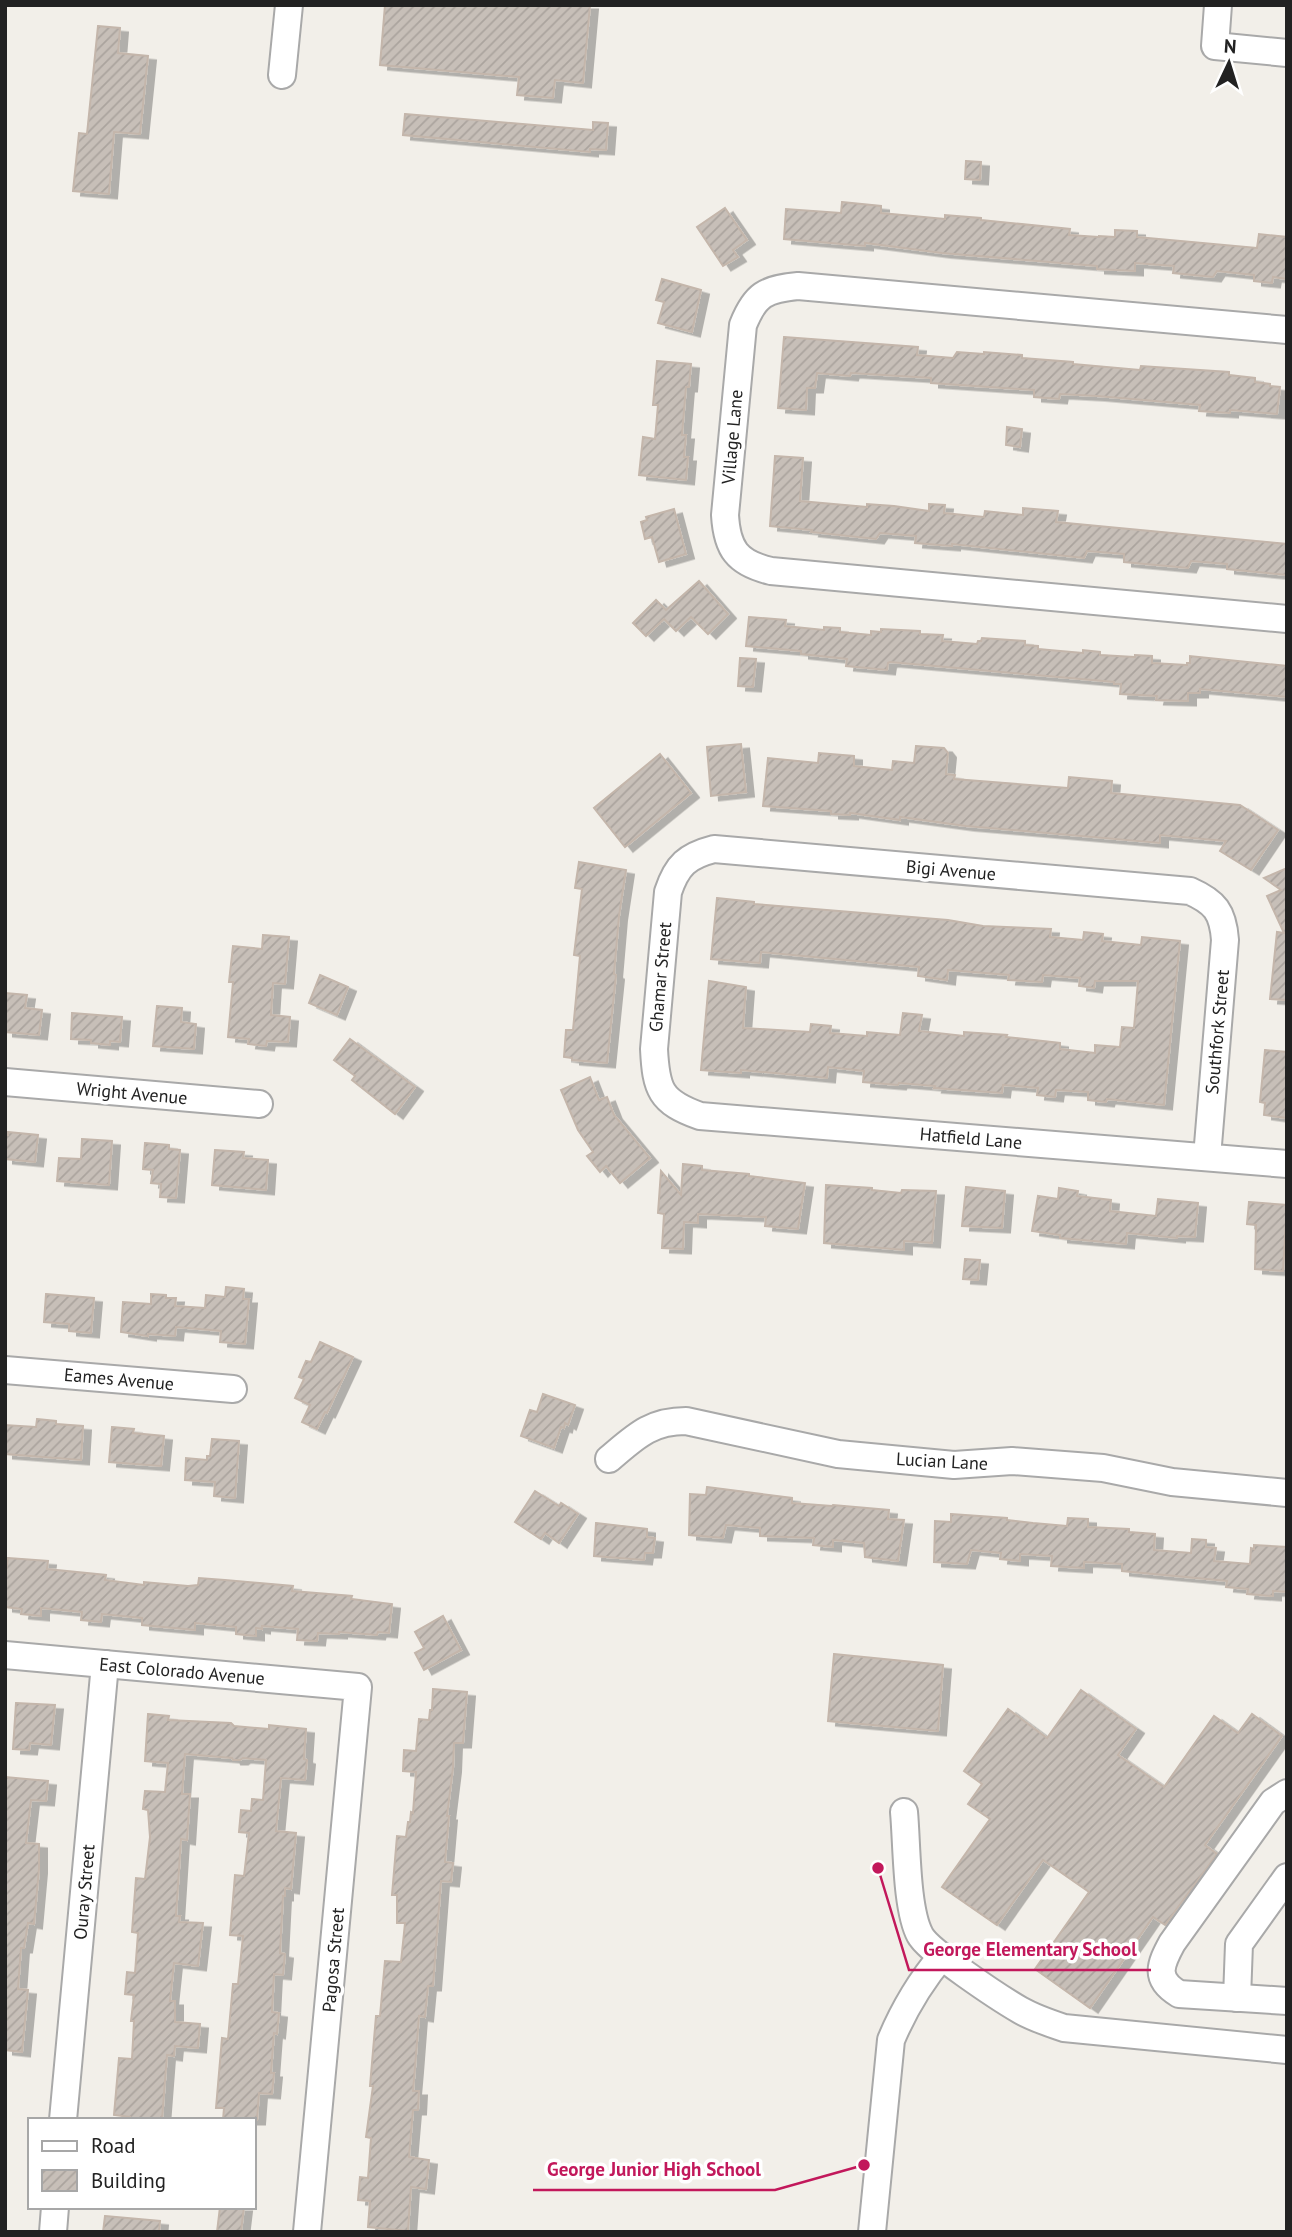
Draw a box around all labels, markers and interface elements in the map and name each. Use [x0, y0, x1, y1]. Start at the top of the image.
north arrow [1194, 28, 1264, 98]
text: N [1223, 34, 1237, 58]
street label: Village Lane [716, 389, 748, 486]
street label: Bigi Avenue [905, 855, 997, 885]
street label: Ghamar Street [644, 921, 676, 1033]
street label: Southfork Street [1200, 969, 1234, 1095]
street label: Wright Avenue [76, 1077, 188, 1109]
street label: Hatfield Lane [919, 1122, 1023, 1154]
street label: Eames Avenue [63, 1363, 175, 1395]
street label: Lucian Lane [895, 1447, 989, 1475]
street label: East Colorado Avenue [98, 1652, 266, 1690]
street label: Ouray Street [68, 1843, 100, 1941]
street label: Pagosa Street [317, 1907, 349, 2013]
callout: George Elementary School [909, 1930, 1151, 1970]
text: George Elementary School [923, 1937, 1137, 1961]
legend [28, 2118, 256, 2209]
text: Road [91, 2132, 135, 2159]
callout: George Junior High School [533, 2150, 775, 2190]
text: George Junior High School [547, 2157, 761, 2181]
text: Building [91, 2167, 166, 2194]

